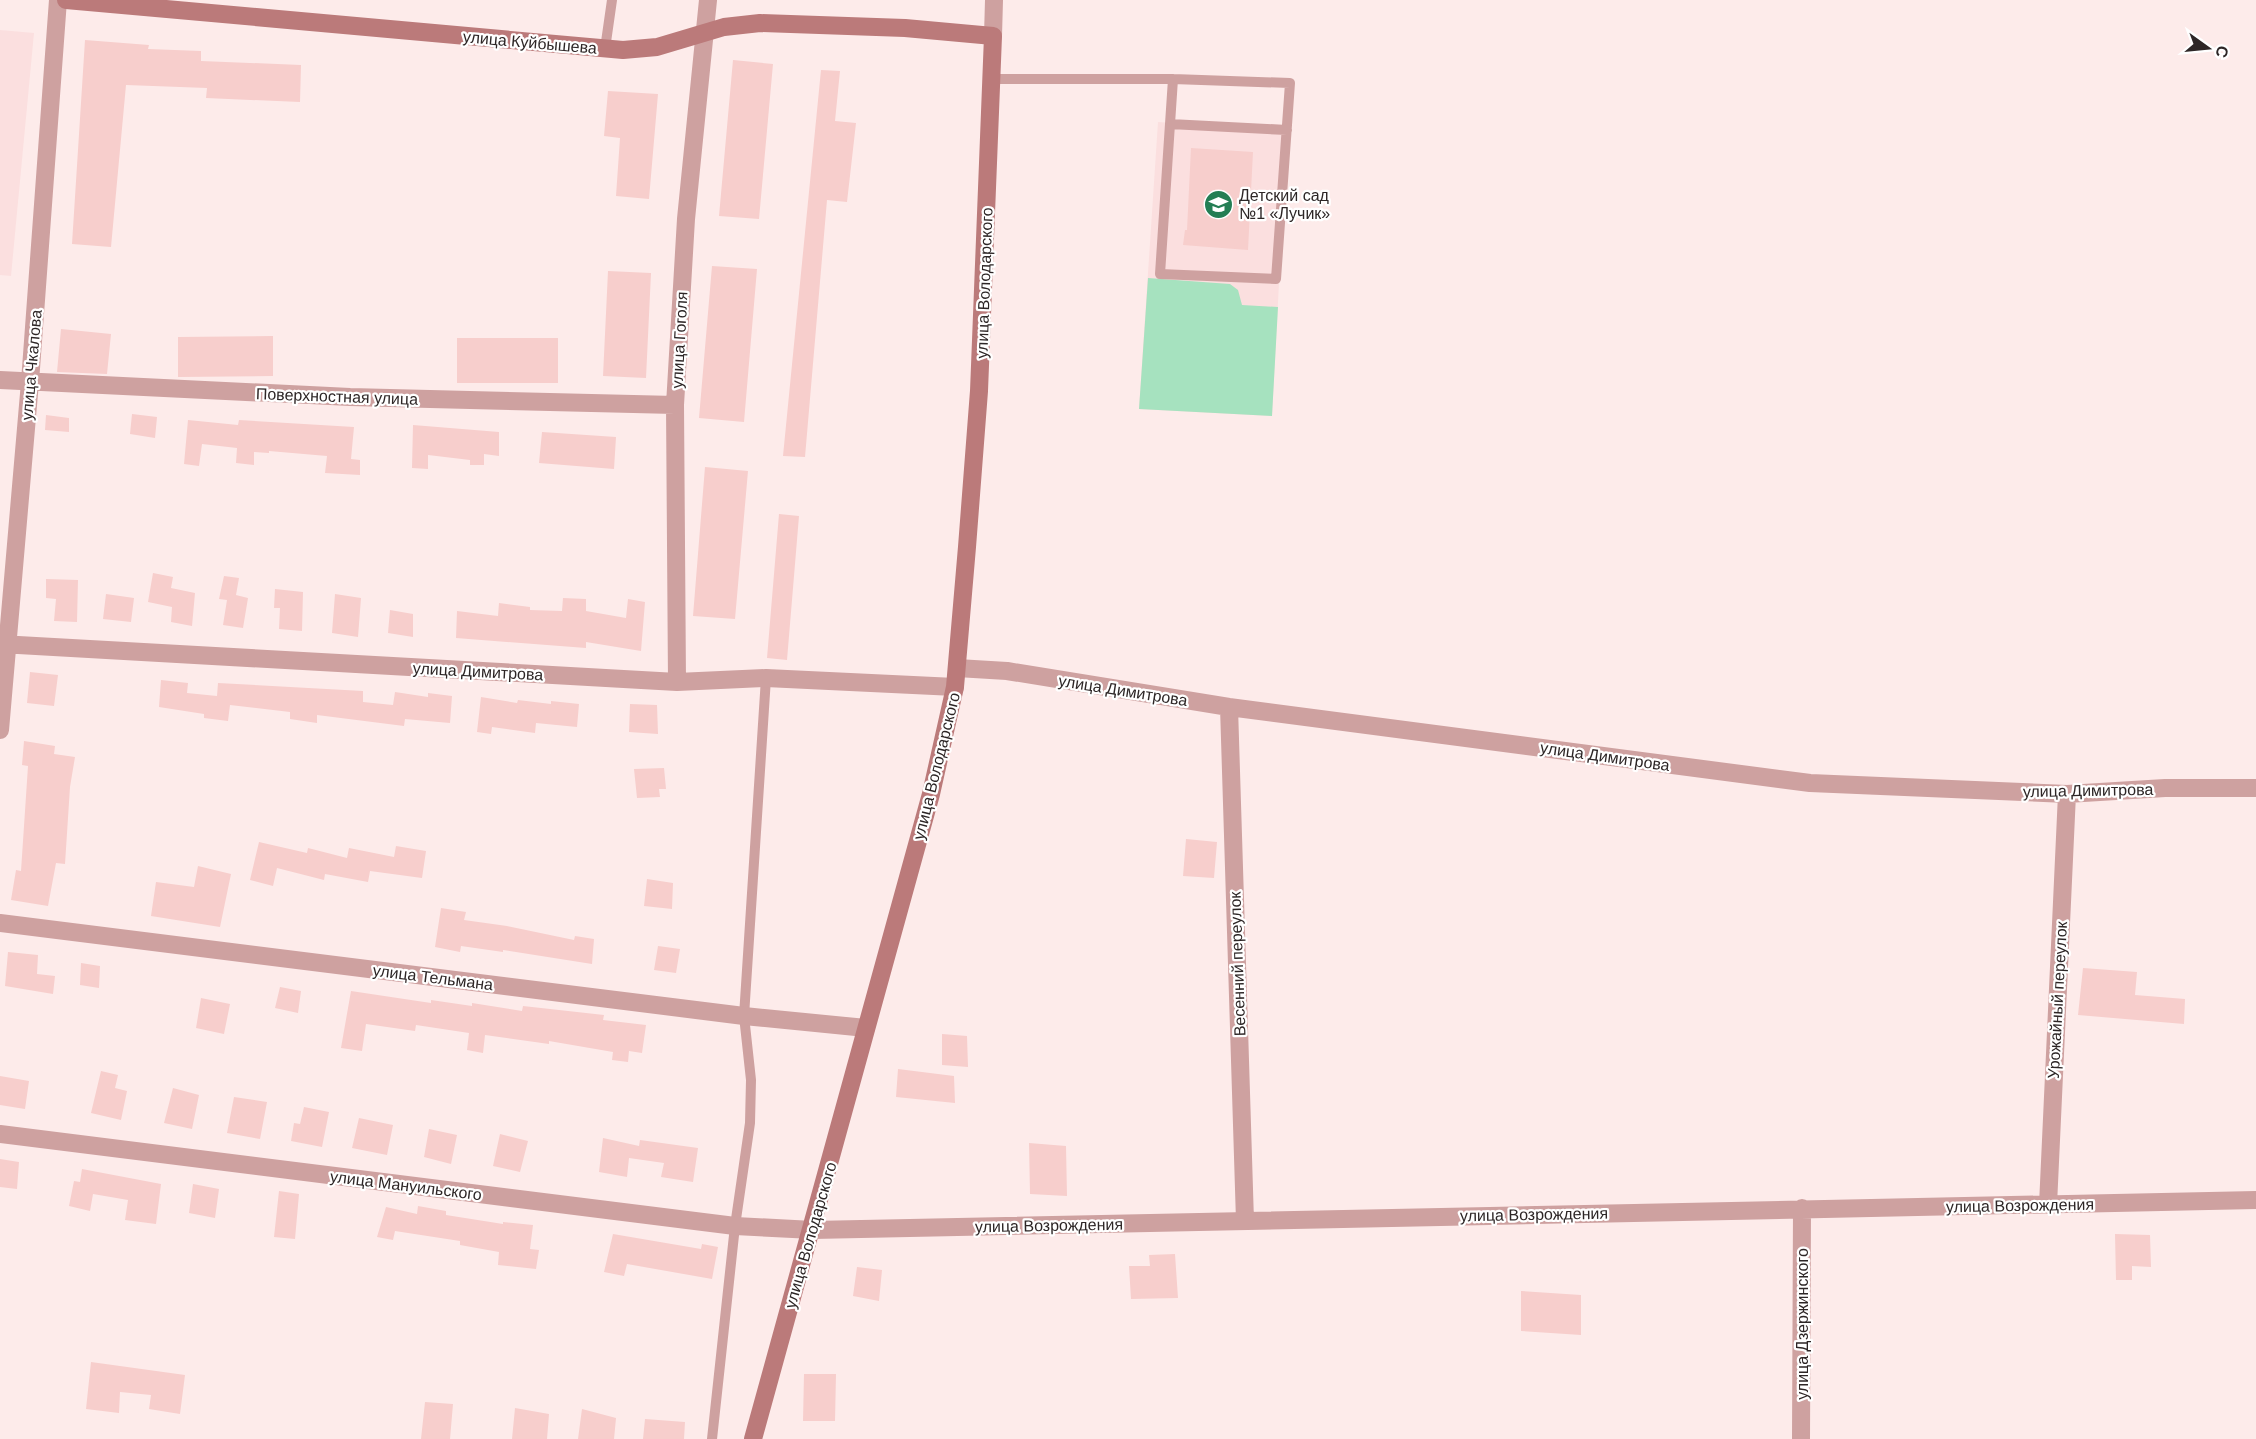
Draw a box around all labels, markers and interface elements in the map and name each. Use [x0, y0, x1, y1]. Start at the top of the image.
north arrow [2178, 18, 2238, 78]
street label: улица Куйбышева [462, 28, 598, 57]
text: С [2212, 44, 2232, 60]
place label: Детский сад №1 «Лучик» [1239, 187, 1330, 222]
school or university icon: Детский сад №1 «Лучик» [1202, 188, 1234, 220]
street label: улица Володарского [973, 207, 996, 359]
street label: улица Гоголя [668, 291, 691, 389]
street label: улица Чкалова [18, 309, 45, 421]
street label: Поверхностная улица [256, 385, 418, 408]
street label: улица Димитрова [412, 660, 544, 683]
street label: улица Димитрова [1057, 672, 1189, 709]
street label: улица Володарского [910, 691, 963, 842]
street label: улица Димитрова [1539, 739, 1671, 774]
street label: улица Димитрова [2023, 781, 2153, 800]
street label: Весенний переулок [1226, 890, 1249, 1037]
street label: Урожайный переулок [2045, 920, 2070, 1079]
street label: улица Тельмана [372, 962, 494, 993]
street label: улица Володарского [781, 1160, 840, 1310]
street label: улица Мануильского [329, 1168, 483, 1203]
street label: улица Возрождения [1946, 1196, 2094, 1215]
street label: улица Возрождения [1460, 1205, 1608, 1224]
street label: улица Возрождения [975, 1216, 1123, 1235]
street label: улица Дзержинского [1794, 1248, 1811, 1400]

